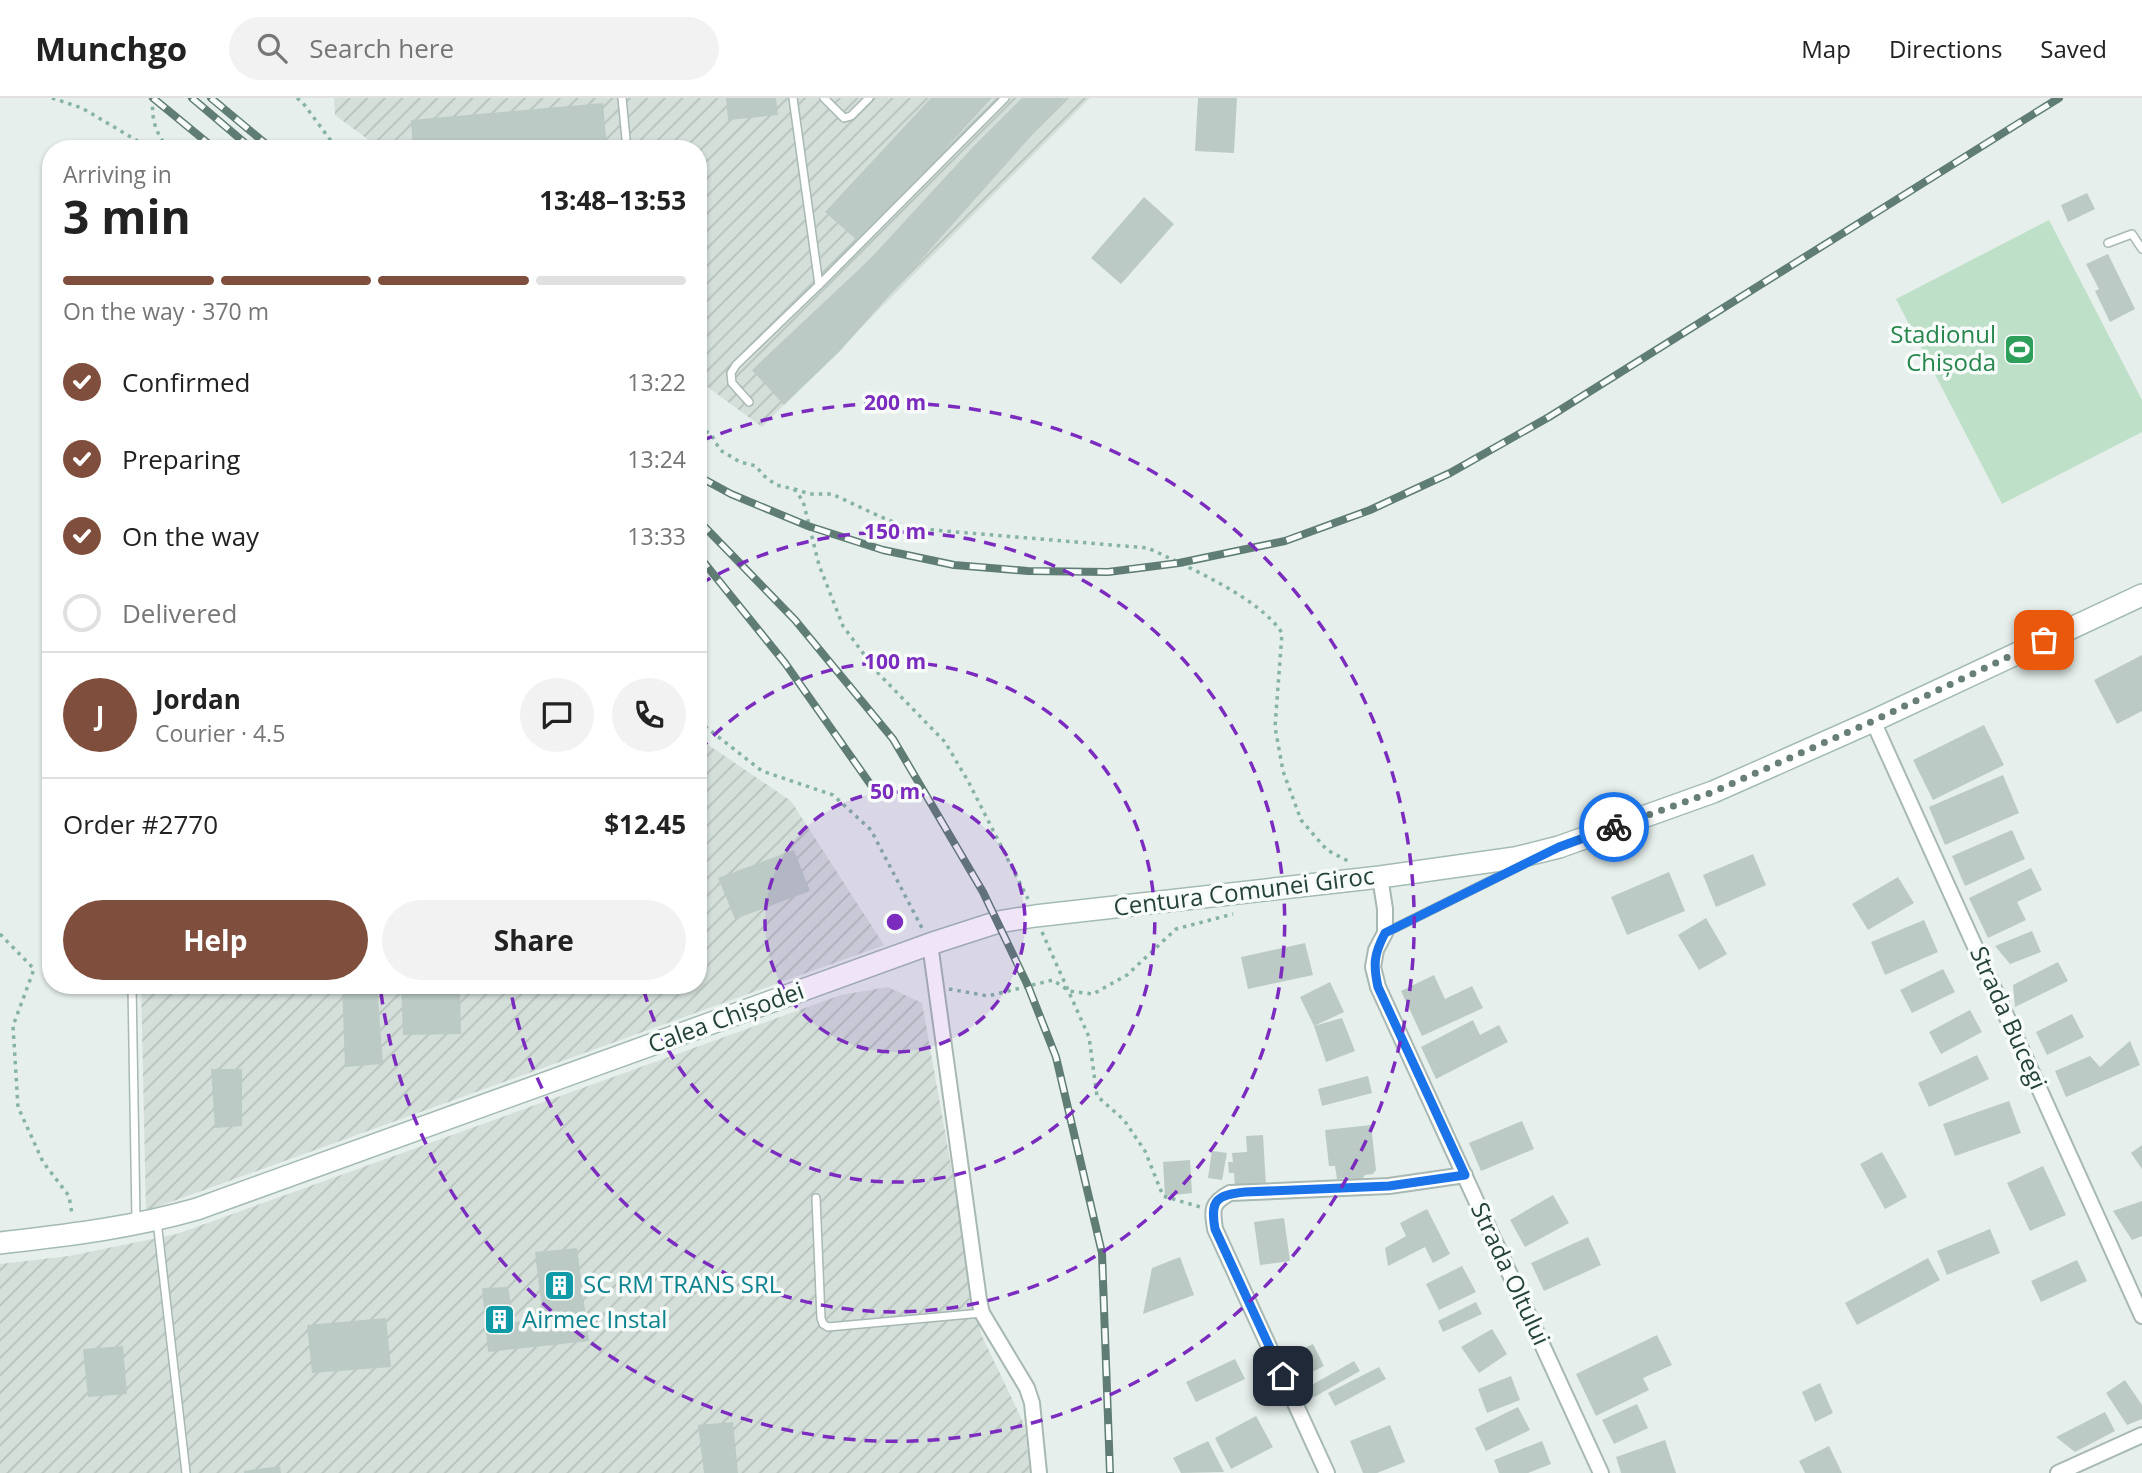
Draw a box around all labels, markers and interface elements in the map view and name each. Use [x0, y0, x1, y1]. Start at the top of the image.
search box [229, 17, 719, 80]
text: Munchgo [35, 26, 187, 71]
icon: search [253, 29, 291, 67]
text: Search here [309, 30, 454, 66]
text: Map [1801, 32, 1851, 65]
text: Directions [1889, 32, 2002, 65]
text: Saved [2040, 32, 2107, 65]
text: Arriving in [63, 158, 172, 190]
text: 13:48–13:53 [539, 182, 686, 218]
text: 3 min [63, 185, 191, 247]
text: On the way · 370 m [63, 295, 269, 327]
place label: Stadionul Chișoda [1890, 317, 1996, 378]
sports icon: Stadionul Chișoda [2002, 332, 2036, 366]
icon: check [63, 363, 101, 401]
text: Confirmed [122, 364, 250, 400]
text: 13:22 [627, 366, 686, 398]
text: 200 m [864, 388, 926, 416]
icon: check [63, 440, 101, 478]
text: Preparing [122, 441, 240, 477]
text: 13:24 [627, 443, 686, 475]
icon: check [63, 517, 101, 555]
text: 150 m [864, 517, 926, 545]
text: On the way [122, 518, 259, 554]
text: 13:33 [627, 520, 686, 552]
text: Delivered [122, 595, 237, 631]
pin [2014, 610, 2074, 670]
icon: bag [2025, 621, 2063, 659]
text: 100 m [864, 647, 926, 675]
button: chat [520, 678, 594, 752]
button: phone [612, 678, 686, 752]
text: Jordan [155, 681, 241, 717]
text: J [96, 697, 104, 733]
text: Courier · 4.5 [155, 717, 285, 749]
text: 50 m [870, 777, 920, 805]
courier [1579, 792, 1649, 862]
text: Order #2770 [63, 806, 218, 842]
text: $12.45 [604, 806, 686, 842]
icon: bike [1595, 808, 1633, 846]
street label: Centura Comunei Giroc [1112, 858, 1376, 923]
button: Help [63, 900, 368, 980]
button: Share [382, 900, 686, 980]
centre of rings [883, 910, 907, 934]
street label: Strada Bucegi [1963, 941, 2056, 1094]
street label: Calea Chișodei [643, 973, 808, 1060]
street label: Strada Oltului [1464, 1197, 1559, 1350]
place label: SC RM TRANS SRL [583, 1267, 781, 1300]
building icon: SC RM TRANS SRL [543, 1268, 577, 1302]
place label: Airmec Instal [522, 1302, 667, 1335]
building icon: Airmec Instal [482, 1303, 516, 1337]
pin [1253, 1346, 1313, 1406]
icon: home [1264, 1357, 1302, 1395]

